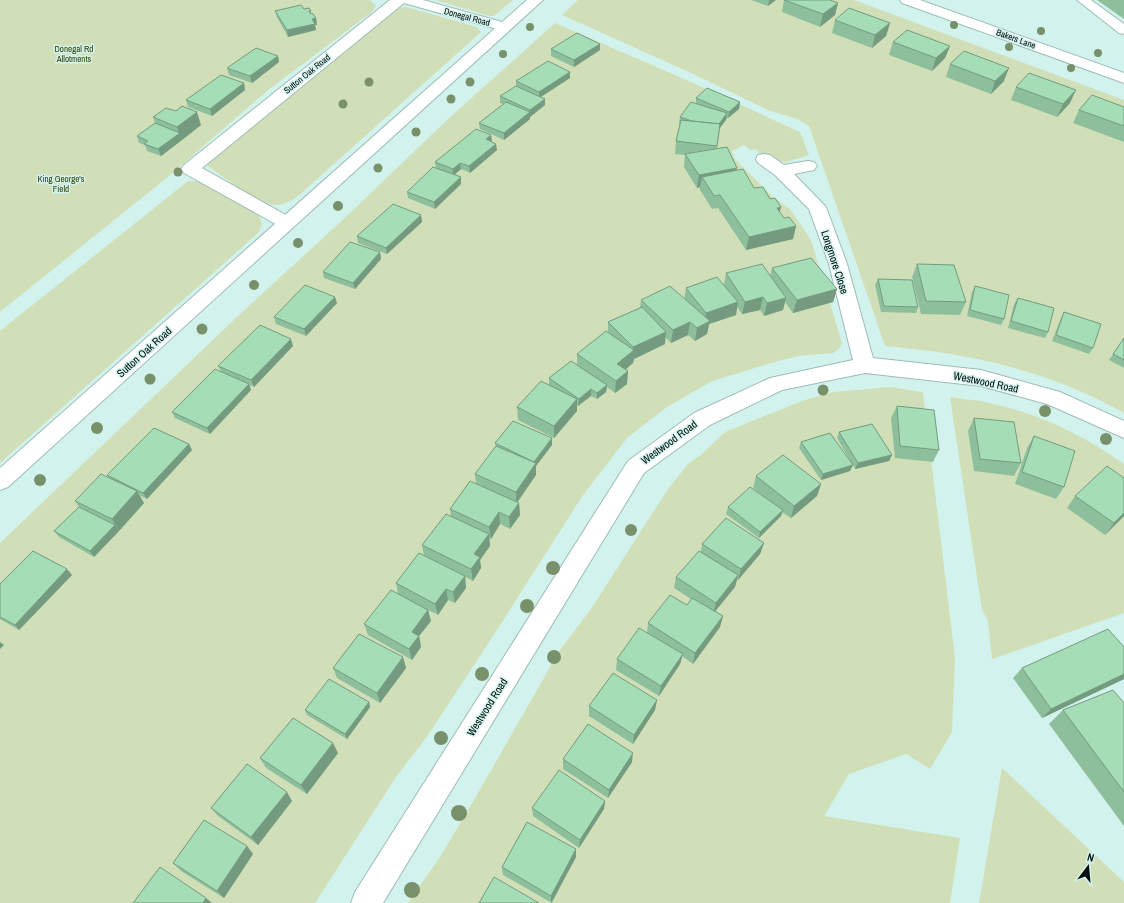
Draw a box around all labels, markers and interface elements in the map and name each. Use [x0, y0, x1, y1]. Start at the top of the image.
street label: Donegal Road [443, 5, 491, 29]
street label: Bakers Lane [994, 26, 1038, 52]
park label: Donegal Rd Allotments [55, 43, 93, 65]
street label: Sutton Oak Road [281, 52, 333, 96]
park label: King George's Field [38, 173, 85, 195]
street label: Longmore Close [818, 228, 852, 296]
street label: Sutton Oak Road [114, 324, 174, 380]
street label: Westwood Road [952, 368, 1020, 396]
street label: Westwood Road [638, 417, 700, 467]
street label: Westwood Road [464, 675, 510, 739]
north arrow [1068, 847, 1108, 887]
text: N [1086, 850, 1096, 865]

